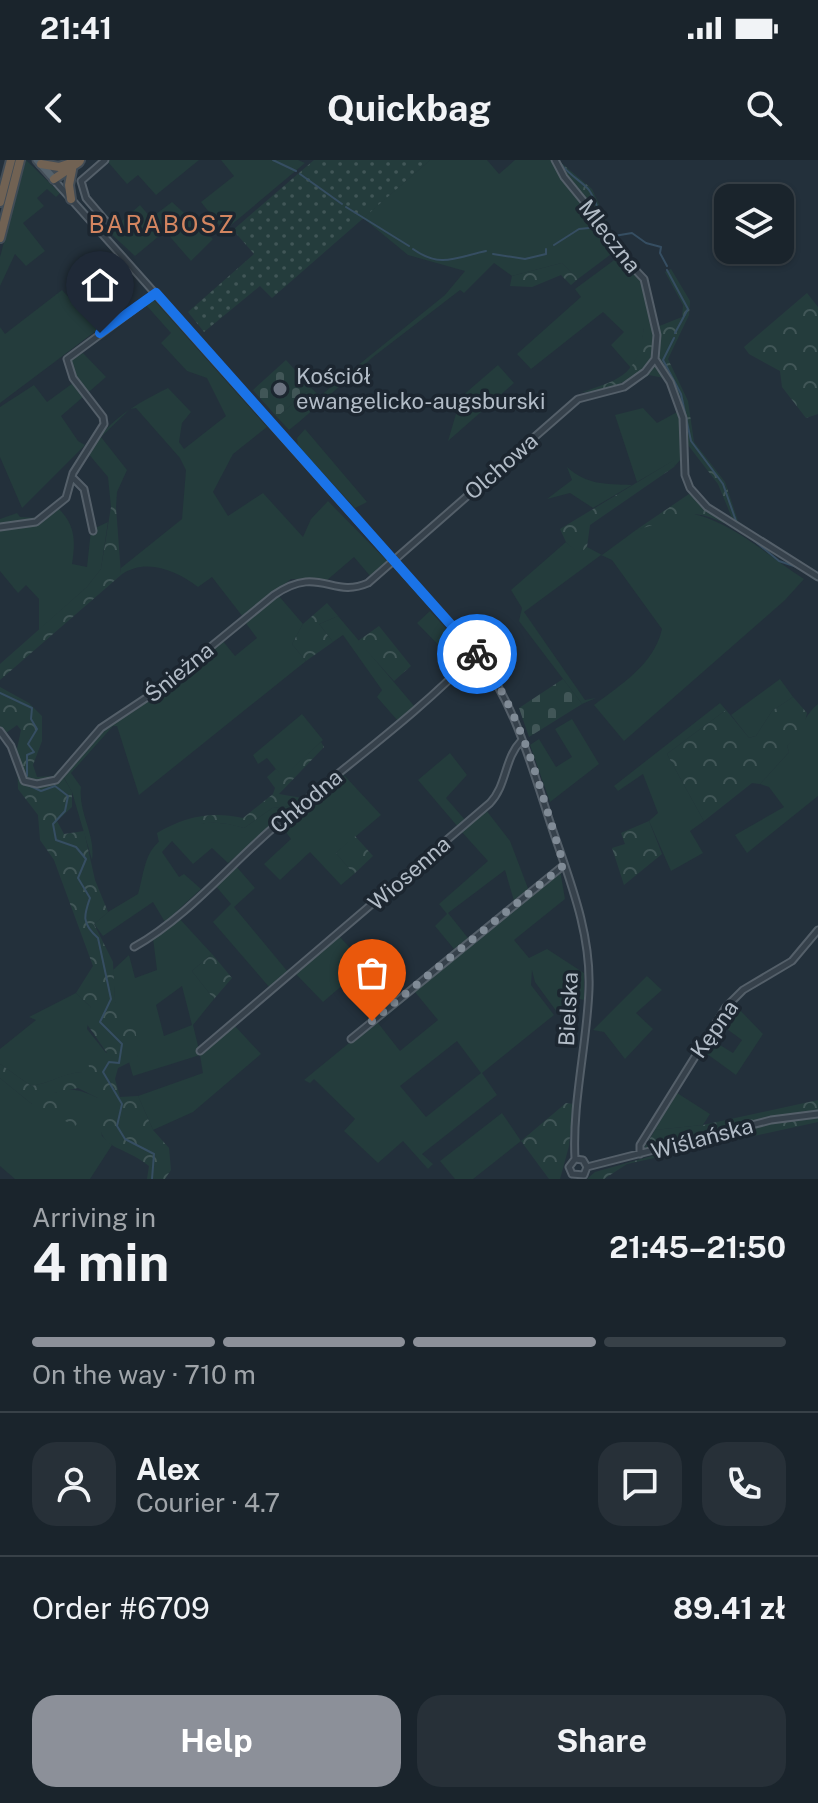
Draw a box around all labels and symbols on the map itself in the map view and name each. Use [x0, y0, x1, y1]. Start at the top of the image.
street label: Mleczna [574, 194, 646, 278]
district label: BARABOSZ [88, 210, 236, 238]
pin [66, 251, 134, 333]
place label: Kościół ewangelicko-augsburski [296, 363, 545, 414]
marker: Kościół ewangelicko-augsburski [271, 380, 289, 398]
street label: Olchowa [459, 427, 543, 505]
courier [437, 614, 517, 694]
street label: Śnieżna [139, 636, 218, 707]
street label: Chłodna [265, 764, 347, 838]
street label: Wiosenna [363, 830, 455, 916]
pin [338, 939, 406, 1021]
street label: Bielska [553, 971, 583, 1047]
street label: Kępna [685, 995, 743, 1063]
street label: Wiślańska [648, 1112, 756, 1164]

